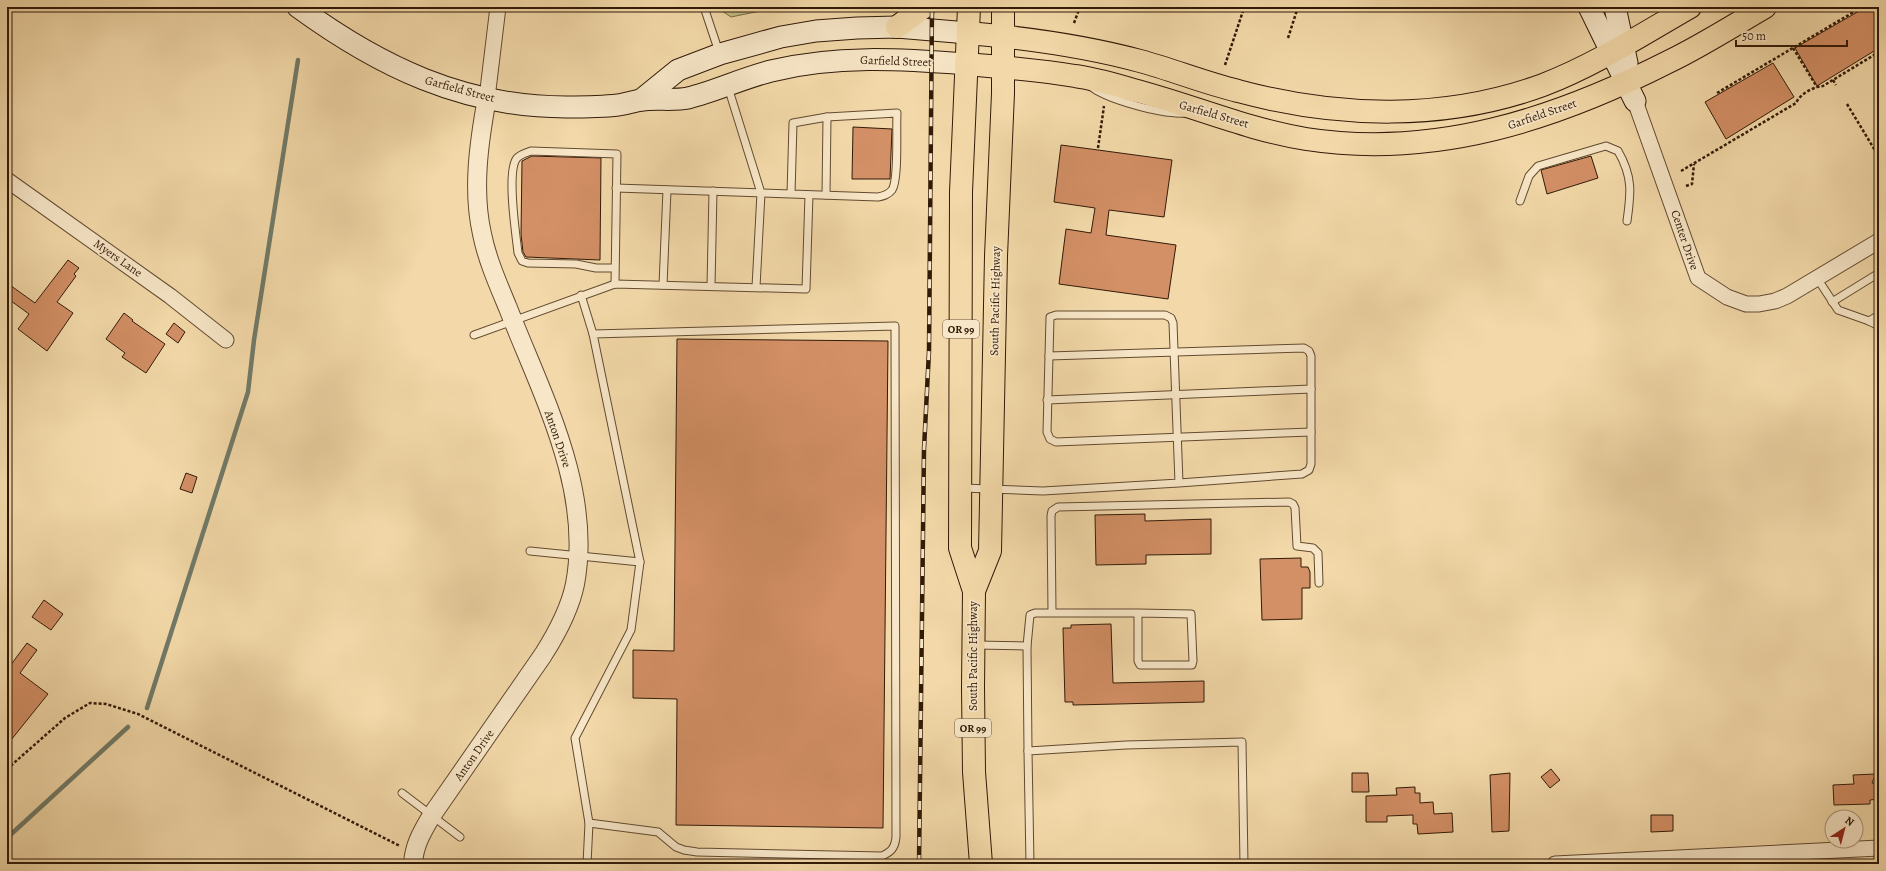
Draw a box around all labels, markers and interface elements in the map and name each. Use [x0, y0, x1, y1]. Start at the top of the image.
scale bar [1736, 22, 1847, 48]
text: 50 m [1742, 28, 1766, 44]
street label: Garfield Street [860, 52, 932, 70]
street label: Garfield Street [423, 72, 497, 106]
street label: Garfield Street [1505, 95, 1579, 133]
street label: Garfield Street [1177, 96, 1251, 132]
street label: Center Drive [1667, 208, 1703, 272]
street label: Myers Lane [91, 235, 145, 281]
street label: South Pacific Highway [986, 245, 1004, 356]
road number: OR 99 [943, 320, 979, 338]
street label: Anton Drive [540, 407, 575, 470]
street label: South Pacific Highway [965, 600, 981, 711]
road number: OR 99 [955, 719, 991, 737]
street label: Anton Drive [450, 726, 498, 785]
north arrow [1824, 809, 1864, 849]
text: N [1842, 813, 1857, 830]

